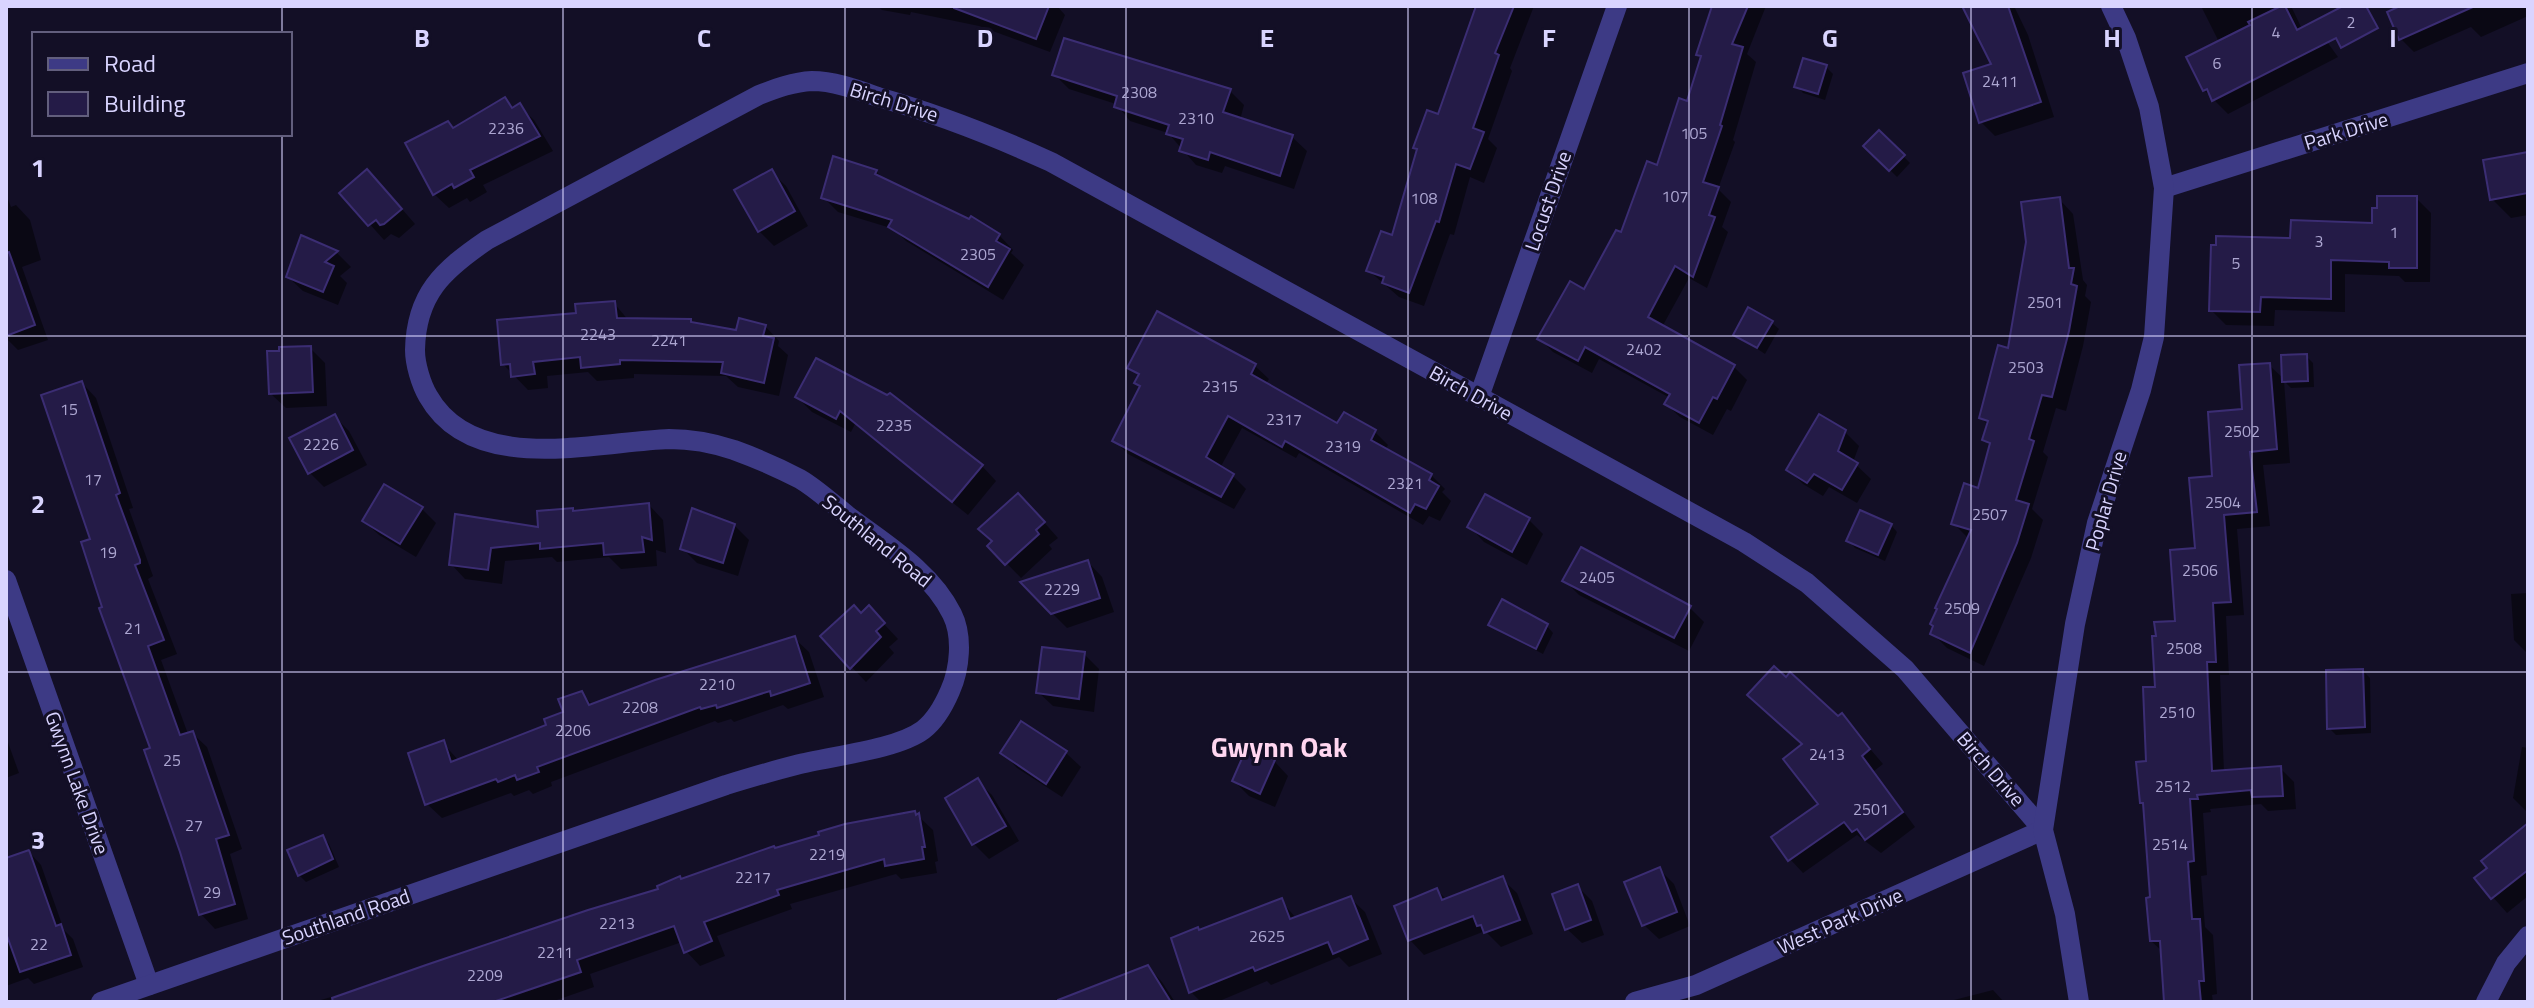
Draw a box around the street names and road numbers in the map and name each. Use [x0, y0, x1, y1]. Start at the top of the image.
street label: Birch Drive [846, 73, 942, 130]
street label: Park Drive [2300, 103, 2392, 158]
street label: Locust Drive [1516, 147, 1579, 255]
street label: Birch Drive [1424, 357, 1519, 428]
street label: Poplar Drive [2076, 447, 2135, 554]
street label: Southland Road [816, 487, 939, 595]
street label: Gwynn Lake Drive [37, 707, 118, 859]
street label: Birch Drive [1950, 724, 2033, 813]
street label: West Park Drive [1772, 879, 1908, 962]
street label: Southland Road [278, 880, 414, 953]

